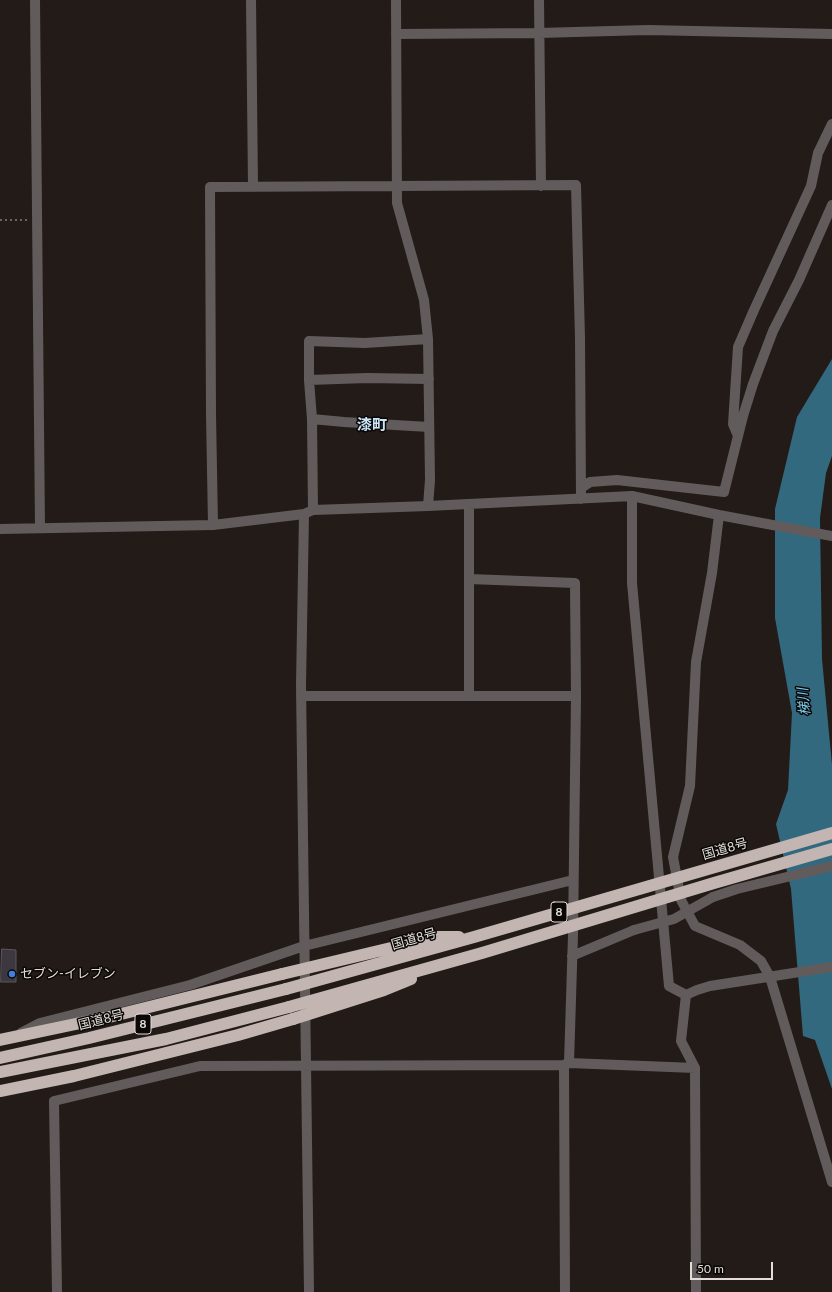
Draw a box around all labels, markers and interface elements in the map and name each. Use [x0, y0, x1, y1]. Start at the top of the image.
district label: 漆町 [357, 416, 387, 434]
water label: 梯川 [794, 687, 814, 717]
street label: 国道8号 [700, 835, 750, 863]
road number: 8 [551, 902, 567, 922]
street label: 国道8号 [389, 925, 439, 953]
place label: セブン-イレブン [20, 966, 116, 982]
marker: セブン-イレブン [7, 969, 17, 979]
street label: 国道8号 [77, 1007, 125, 1033]
road number: 8 [135, 1014, 151, 1034]
scale bar [692, 1254, 775, 1280]
text: 50 m [697, 1261, 724, 1276]

